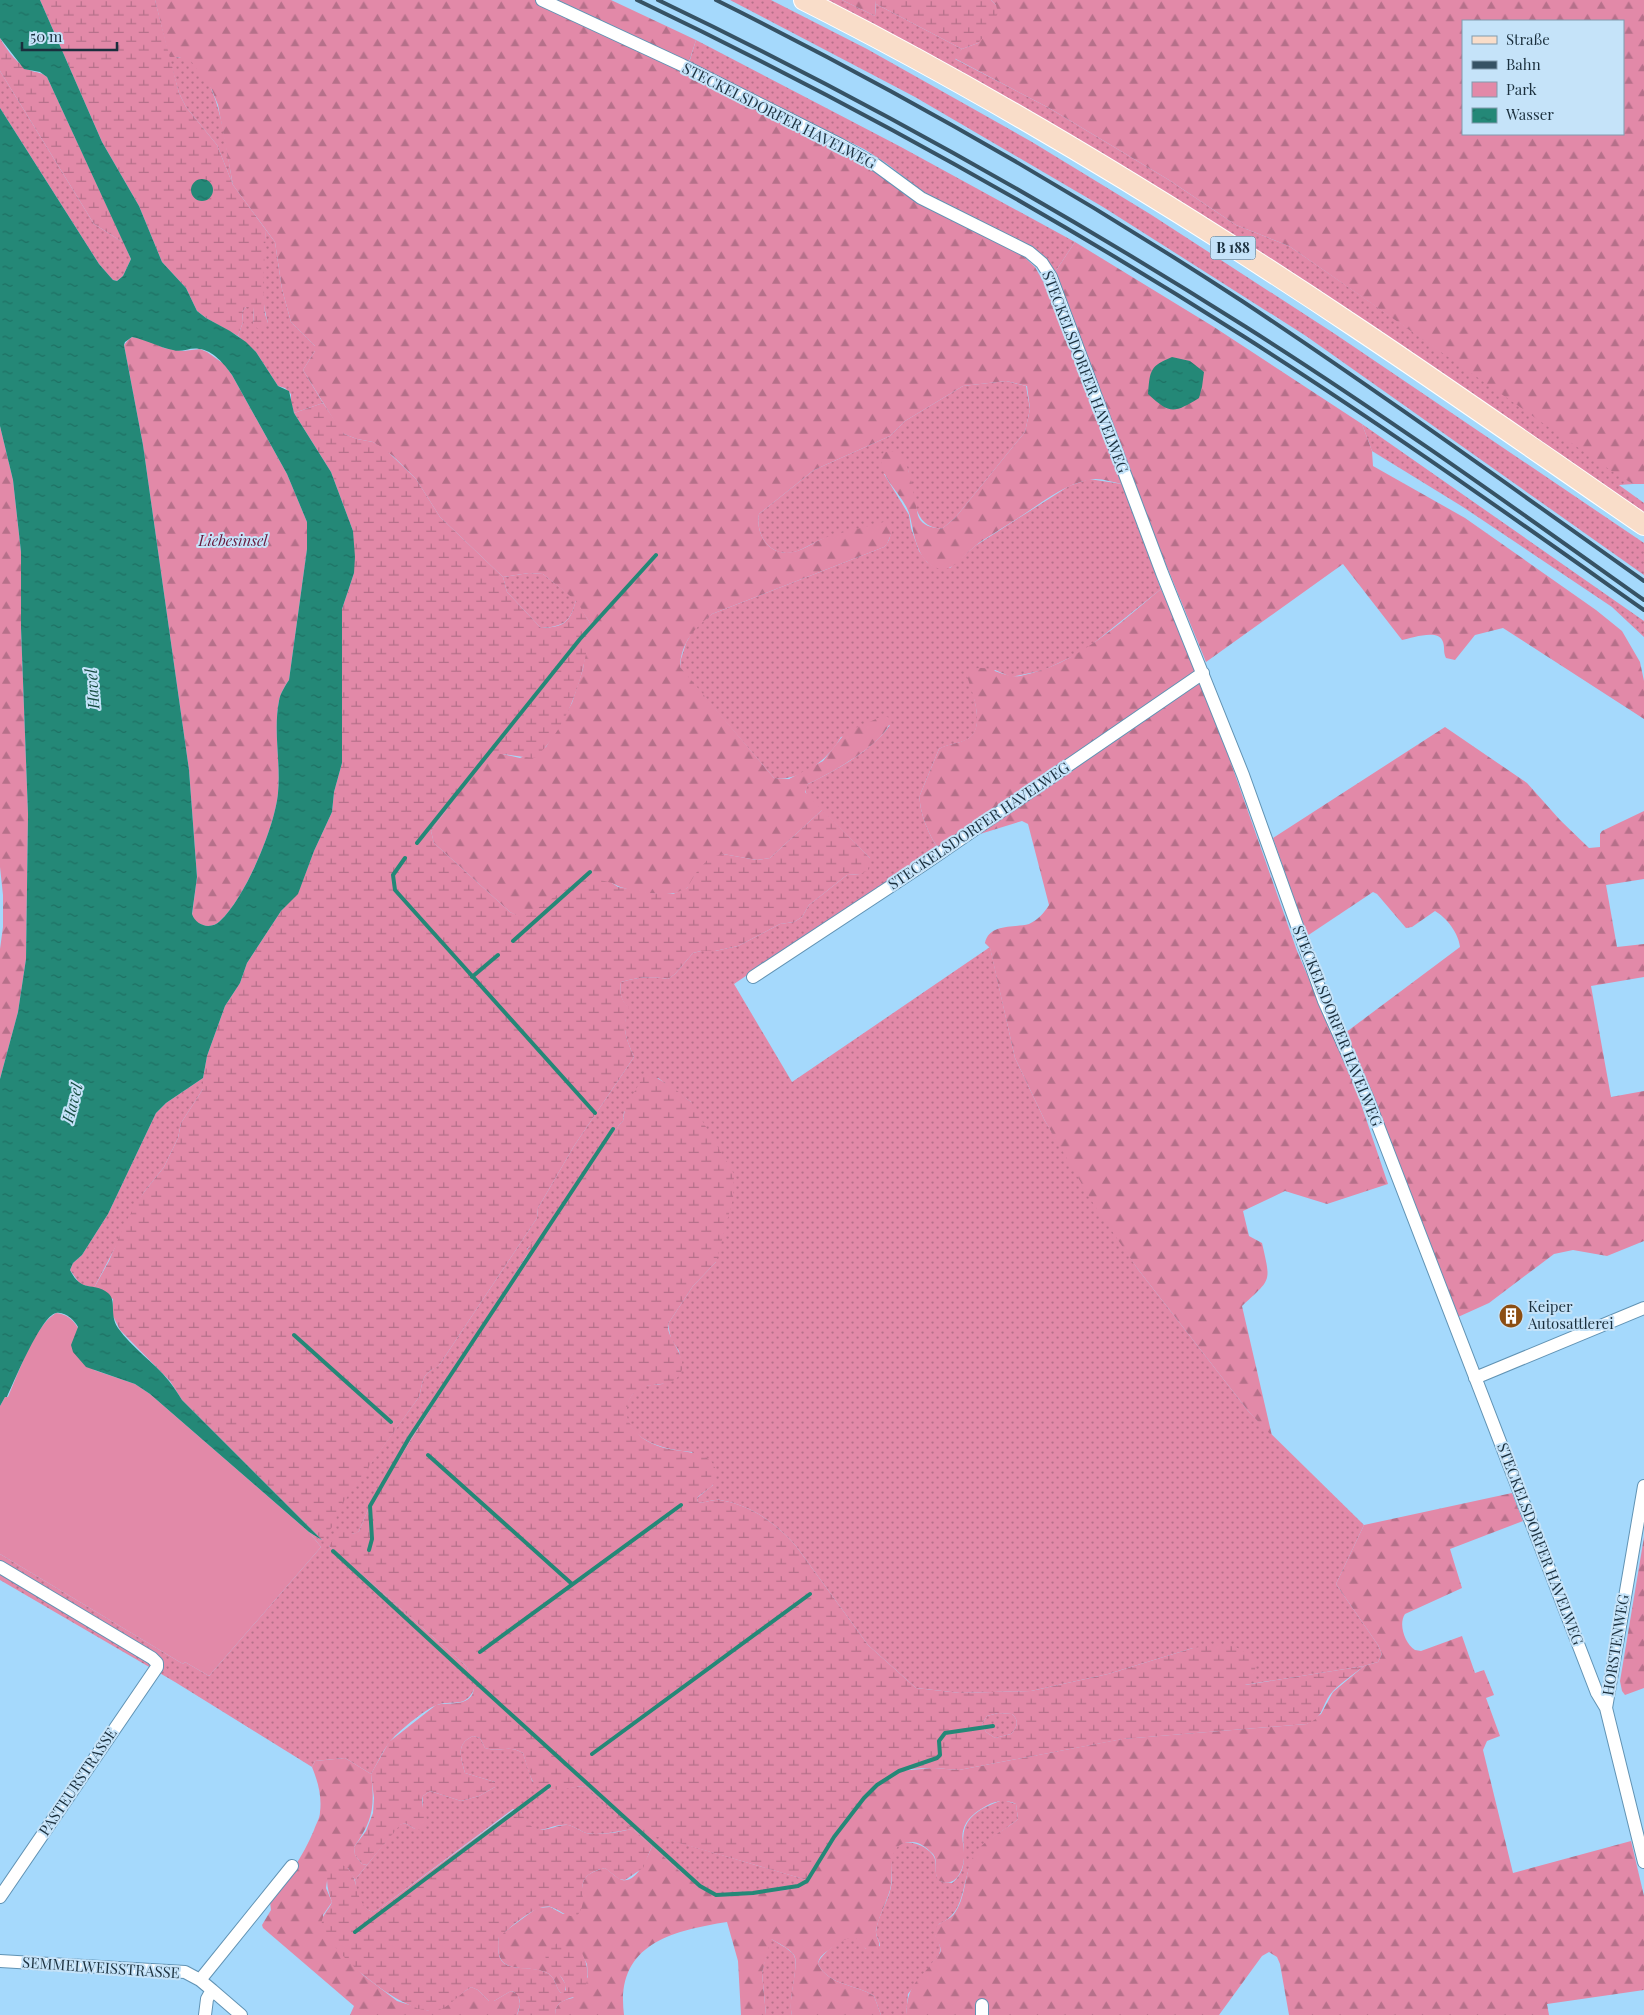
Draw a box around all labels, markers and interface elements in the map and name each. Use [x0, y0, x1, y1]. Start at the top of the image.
scale bar [22, 20, 118, 52]
legend [1462, 20, 1624, 135]
text: 50 m [30, 26, 63, 46]
text: Straße [1506, 29, 1550, 49]
text: Bahn [1506, 54, 1541, 74]
street label: STECKELSDORFER HAVELWEG [679, 57, 880, 173]
text: Park [1506, 79, 1538, 99]
text: Wasser [1505, 104, 1554, 124]
road number: B 188 [1210, 237, 1256, 260]
street label: STECKELSDORFER HAVELWEG [1038, 268, 1134, 476]
park label: Liebesinsel [197, 530, 268, 550]
water label: Havel [80, 668, 103, 711]
street label: STECKELSDORFER HAVELWEG [884, 757, 1073, 894]
street label: STECKELSDORFER HAVELWEG [1288, 922, 1388, 1129]
water label: Havel [56, 1080, 87, 1126]
place label: Keiper Autosattlerei [1527, 1296, 1614, 1333]
building icon: Keiper Autosattlerei [1498, 1303, 1524, 1329]
street label: STECKELSDORFER HAVELWEG [1493, 1440, 1589, 1648]
street label: HORSTENWEG [1597, 1592, 1633, 1697]
street label: PASTEURSTRASSE [34, 1724, 121, 1839]
street label: SEMMELWEISSTRASSE [22, 1952, 181, 1982]

